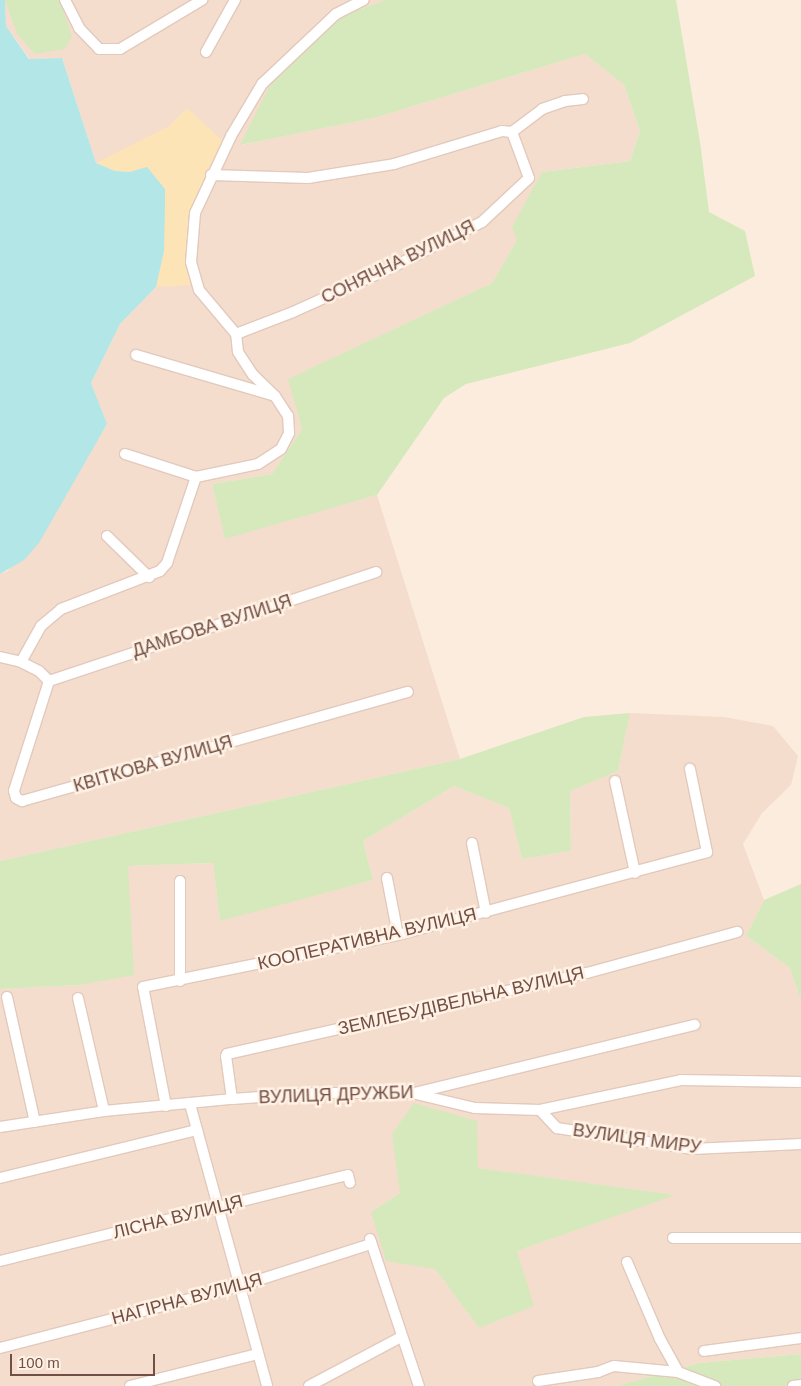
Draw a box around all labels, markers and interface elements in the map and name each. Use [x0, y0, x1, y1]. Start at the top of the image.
street label: СОНЯЧНА ВУЛИЦЯ [318, 215, 478, 309]
street label: ДАМБОВА ВУЛИЦЯ [129, 590, 295, 662]
street label: КВІТКОВА ВУЛИЦЯ [71, 731, 235, 797]
street label: КООПЕРАТИВНА ВУЛИЦЯ [255, 903, 479, 975]
street label: ЗЕМЛЕБУДІВЕЛЬНА ВУЛИЦЯ [336, 962, 586, 1040]
street label: ВУЛИЦЯ ДРУЖБИ [258, 1082, 414, 1108]
street label: ВУЛИЦЯ МИРУ [571, 1119, 703, 1159]
street label: ЛІСНА ВУЛИЦЯ [111, 1190, 245, 1244]
street label: НАГІРНА ВУЛИЦЯ [109, 1268, 265, 1330]
scale bar [12, 1344, 158, 1376]
text: 100 m [18, 1354, 60, 1371]

